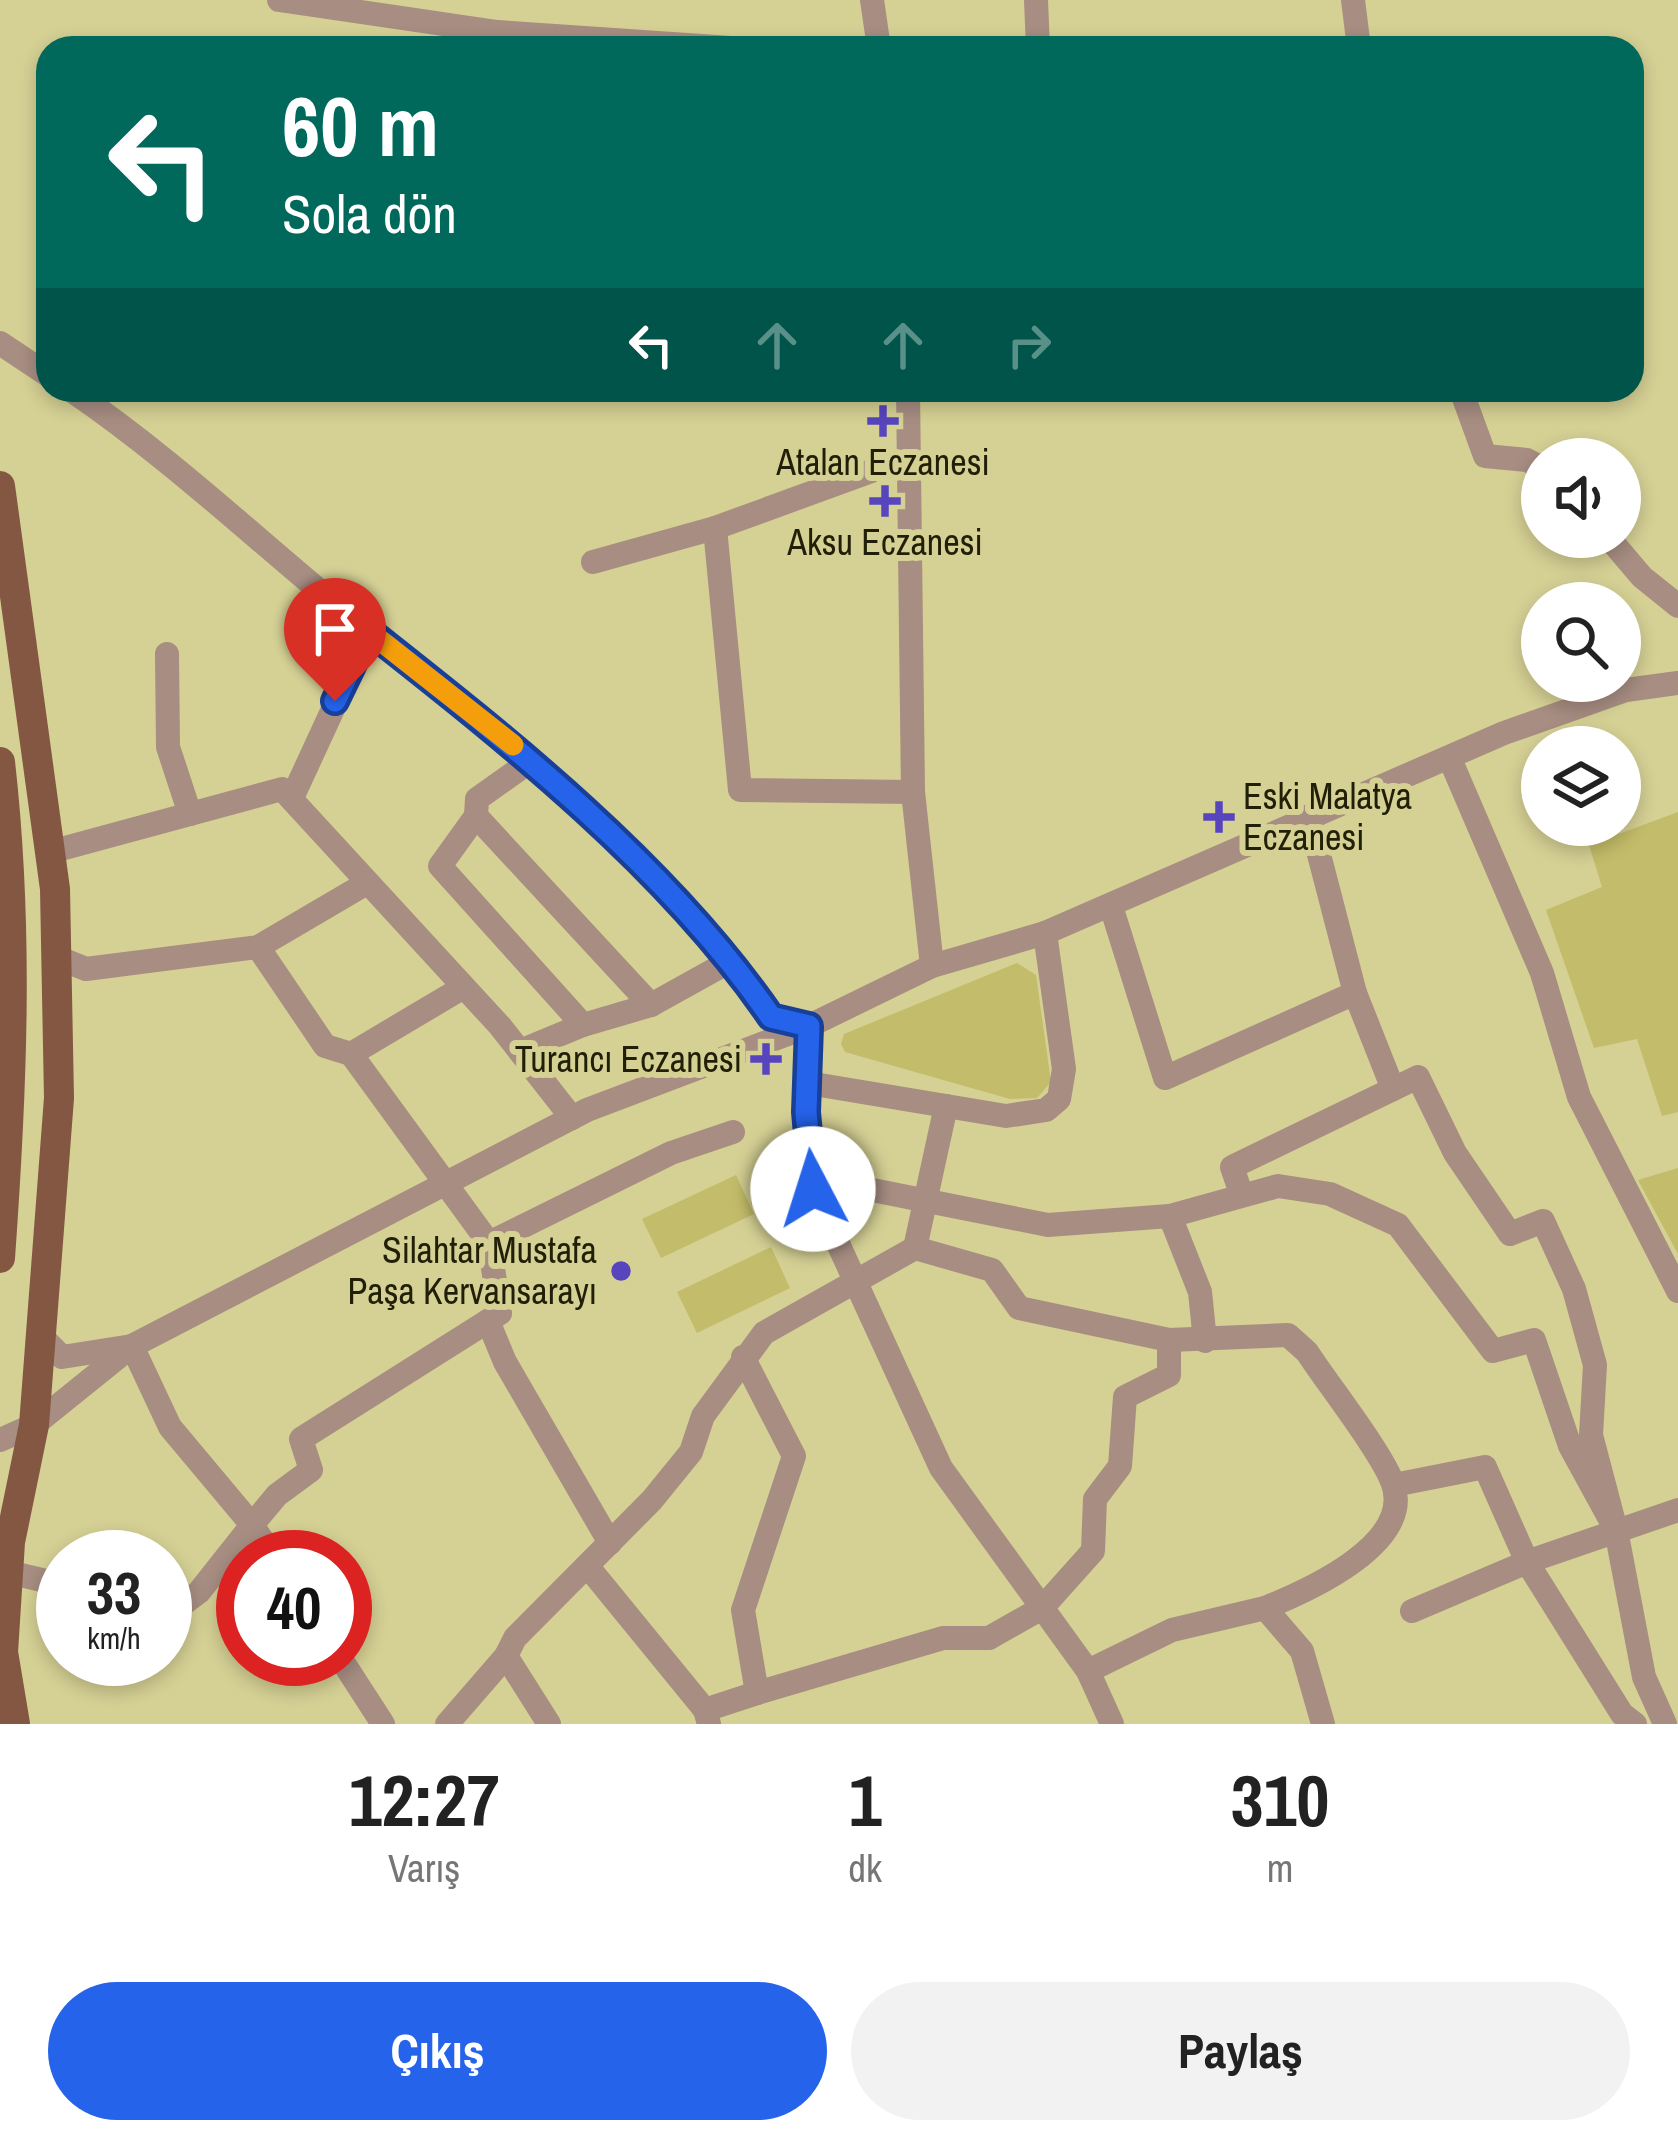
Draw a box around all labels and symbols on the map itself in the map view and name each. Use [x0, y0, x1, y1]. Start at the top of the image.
marker: Atalan Eczanesi [870, 408, 896, 434]
place label: Atalan Eczanesi [775, 438, 990, 486]
marker: Aksu Eczanesi [872, 488, 898, 514]
place label: Aksu Eczanesi [786, 518, 983, 566]
pin [284, 578, 386, 701]
place label: Eski Malatya Eczanesi [1243, 772, 1412, 861]
marker: Eski Malatya Eczanesi [1206, 804, 1232, 830]
place label: Turancı Eczanesi [515, 1035, 742, 1083]
marker: Turancı Eczanesi [753, 1046, 779, 1072]
position arrow [750, 1126, 876, 1252]
place label: Silahtar Mustafa Paşa Kervansarayı [348, 1226, 597, 1315]
marker: Silahtar Mustafa Paşa Kervansarayı [608, 1258, 634, 1284]
speed limit sign: 40 [216, 1530, 372, 1686]

